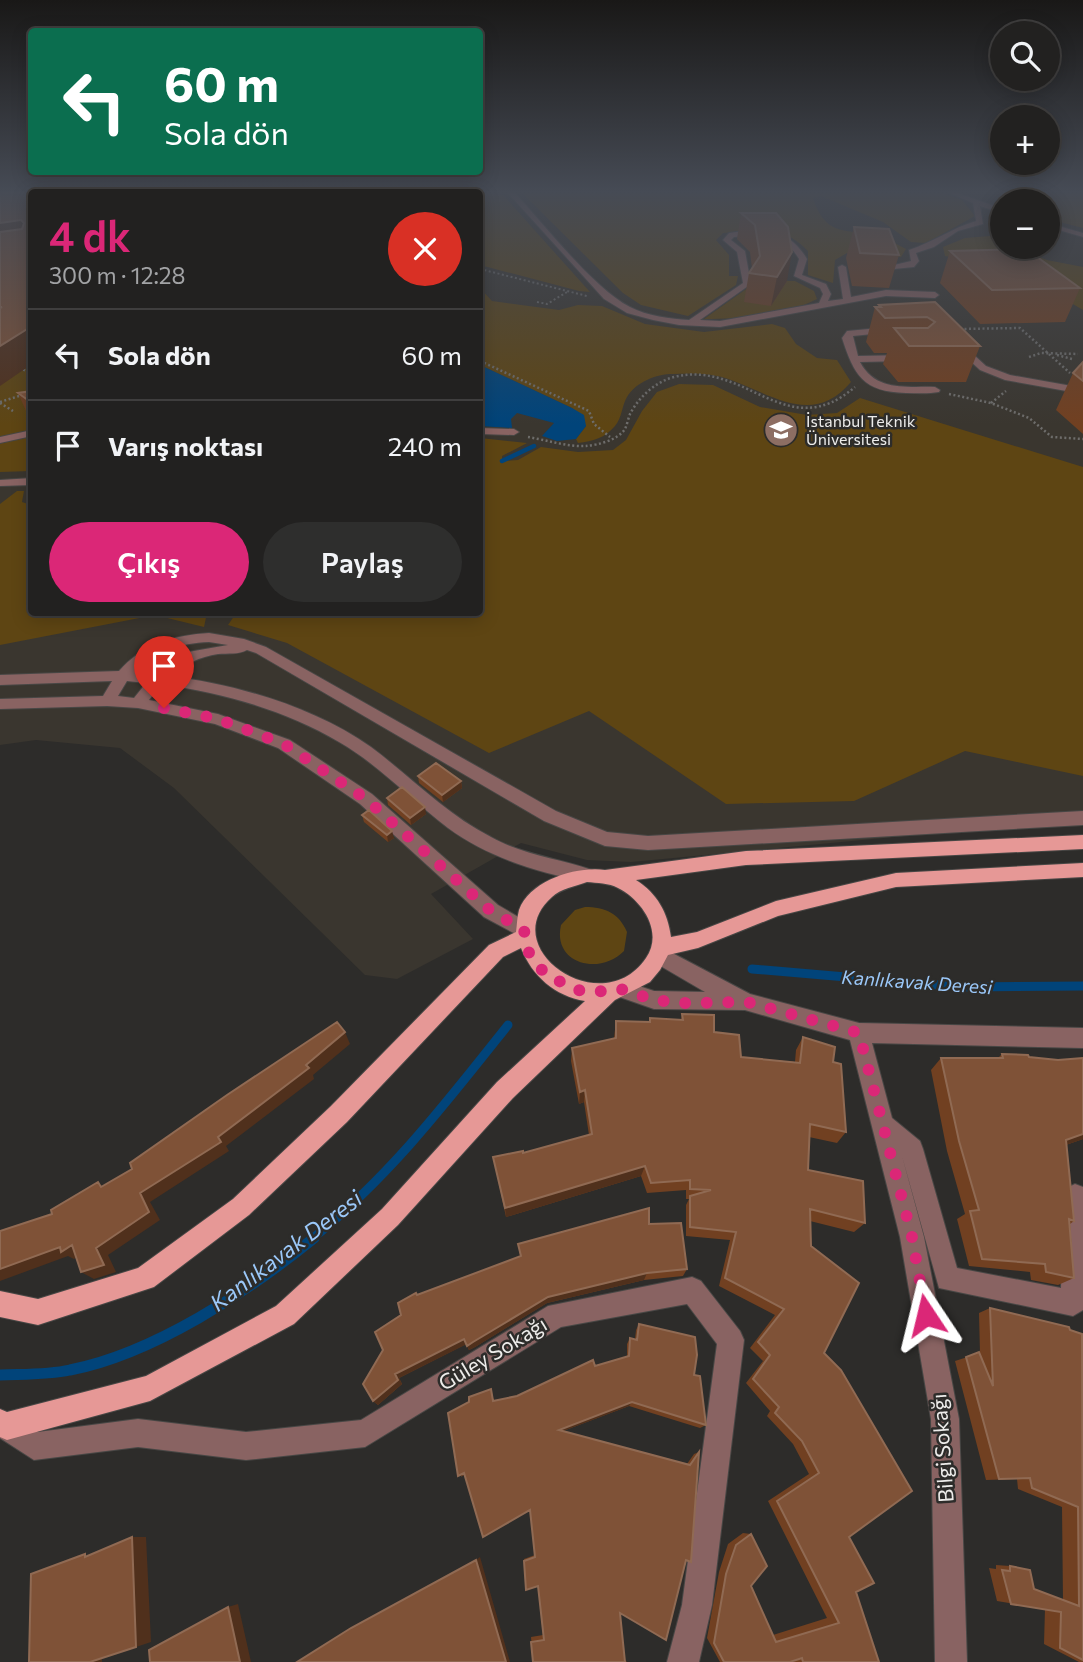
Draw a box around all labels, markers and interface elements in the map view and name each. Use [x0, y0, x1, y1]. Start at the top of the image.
map controls [990, 21, 1060, 259]
button: search [990, 21, 1060, 91]
text: 60 m [164, 52, 279, 112]
icon: left [49, 56, 140, 147]
button: + [990, 105, 1060, 175]
text: Sola dön [164, 112, 289, 152]
button: − [990, 189, 1060, 259]
text: 4 dk [49, 209, 131, 261]
button: close [388, 212, 462, 286]
text: 300 m · 12:28 [49, 261, 186, 289]
icon: left [49, 336, 87, 374]
text: Sola dön [108, 339, 211, 370]
text: 60 m [402, 339, 462, 370]
school or university icon: İstanbul Teknik Üniversitesi [762, 411, 800, 449]
place label: İstanbul Teknik Üniversitesi [806, 411, 916, 448]
icon: arrive [49, 427, 87, 465]
text: Varış noktası [108, 430, 263, 461]
text: 240 m [388, 430, 462, 461]
button: Çıkış [49, 522, 249, 602]
button: Paylaş [263, 522, 462, 602]
pin [134, 636, 194, 708]
icon: arrive [145, 647, 183, 685]
water label: Kanlıkavak Deresi [841, 965, 994, 998]
water label: Kanlıkavak Deresi [204, 1183, 368, 1317]
position arrow [889, 1278, 963, 1352]
street label: Güley Sokağı [433, 1311, 551, 1395]
street label: Bilgi Sokağı [925, 1393, 958, 1503]

